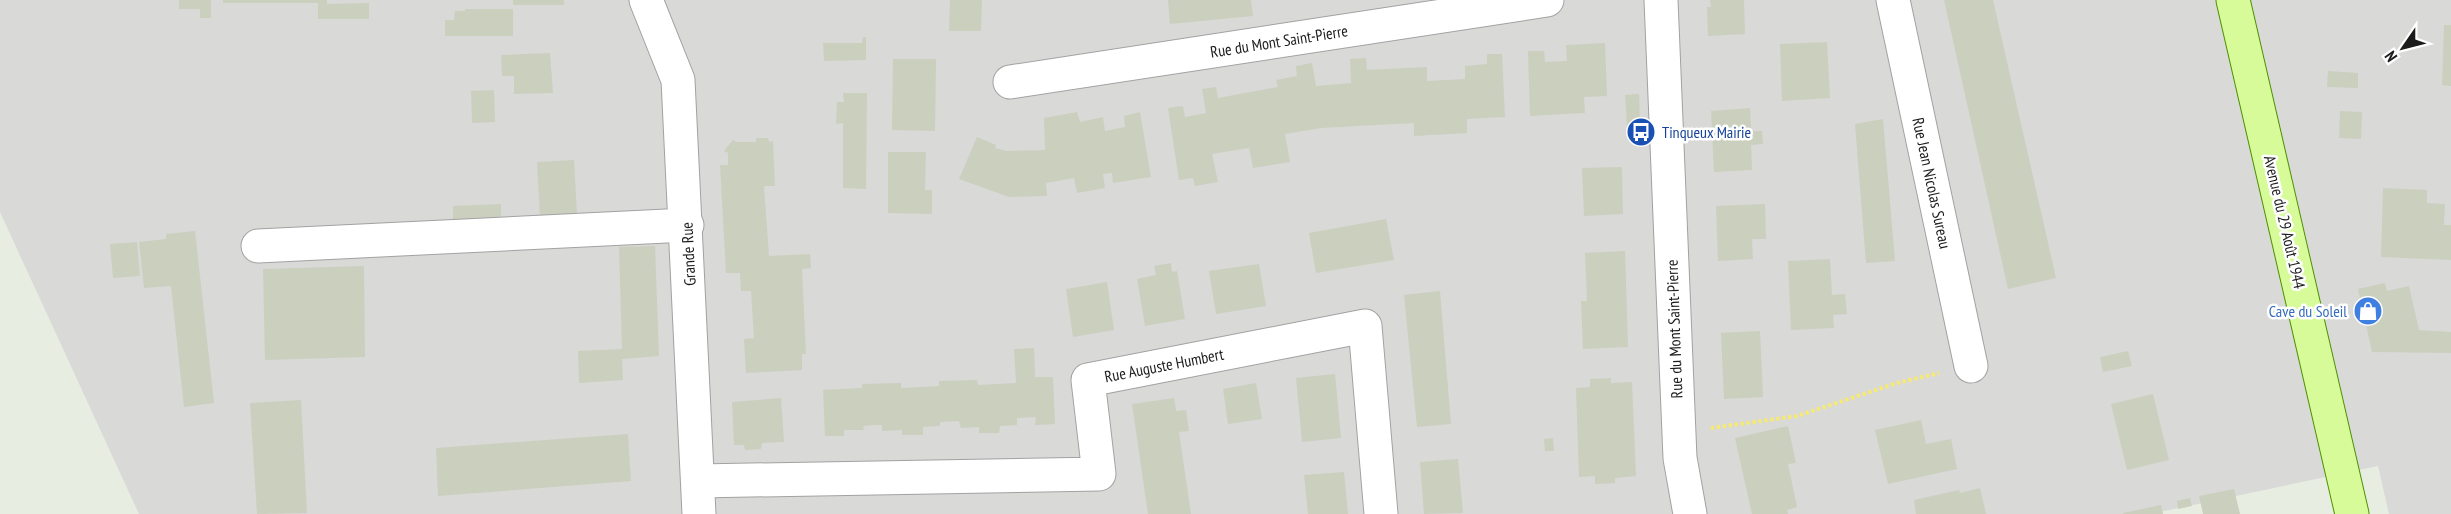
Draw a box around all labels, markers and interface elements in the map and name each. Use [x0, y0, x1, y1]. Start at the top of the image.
north arrow [2373, 18, 2433, 78]
street label: Rue du Mont Saint-Pierre [1209, 20, 1349, 62]
text: N [2380, 47, 2401, 66]
bus stop icon: Tinqueux Mairie [1625, 116, 1657, 148]
street label: Rue Jean Nicolas Sureau [1908, 116, 1956, 250]
place label: Tinqueux Mairie [1662, 122, 1751, 142]
street label: Avenue du 29 Août 1944 [2260, 153, 2310, 291]
street label: Grande Rue [676, 222, 700, 286]
street label: Rue du Mont Saint-Pierre [1662, 259, 1686, 399]
shop icon: Cave du Soleil [2352, 295, 2384, 327]
place label: Cave du Soleil [2269, 301, 2347, 321]
street label: Rue Auguste Humbert [1103, 344, 1226, 386]

